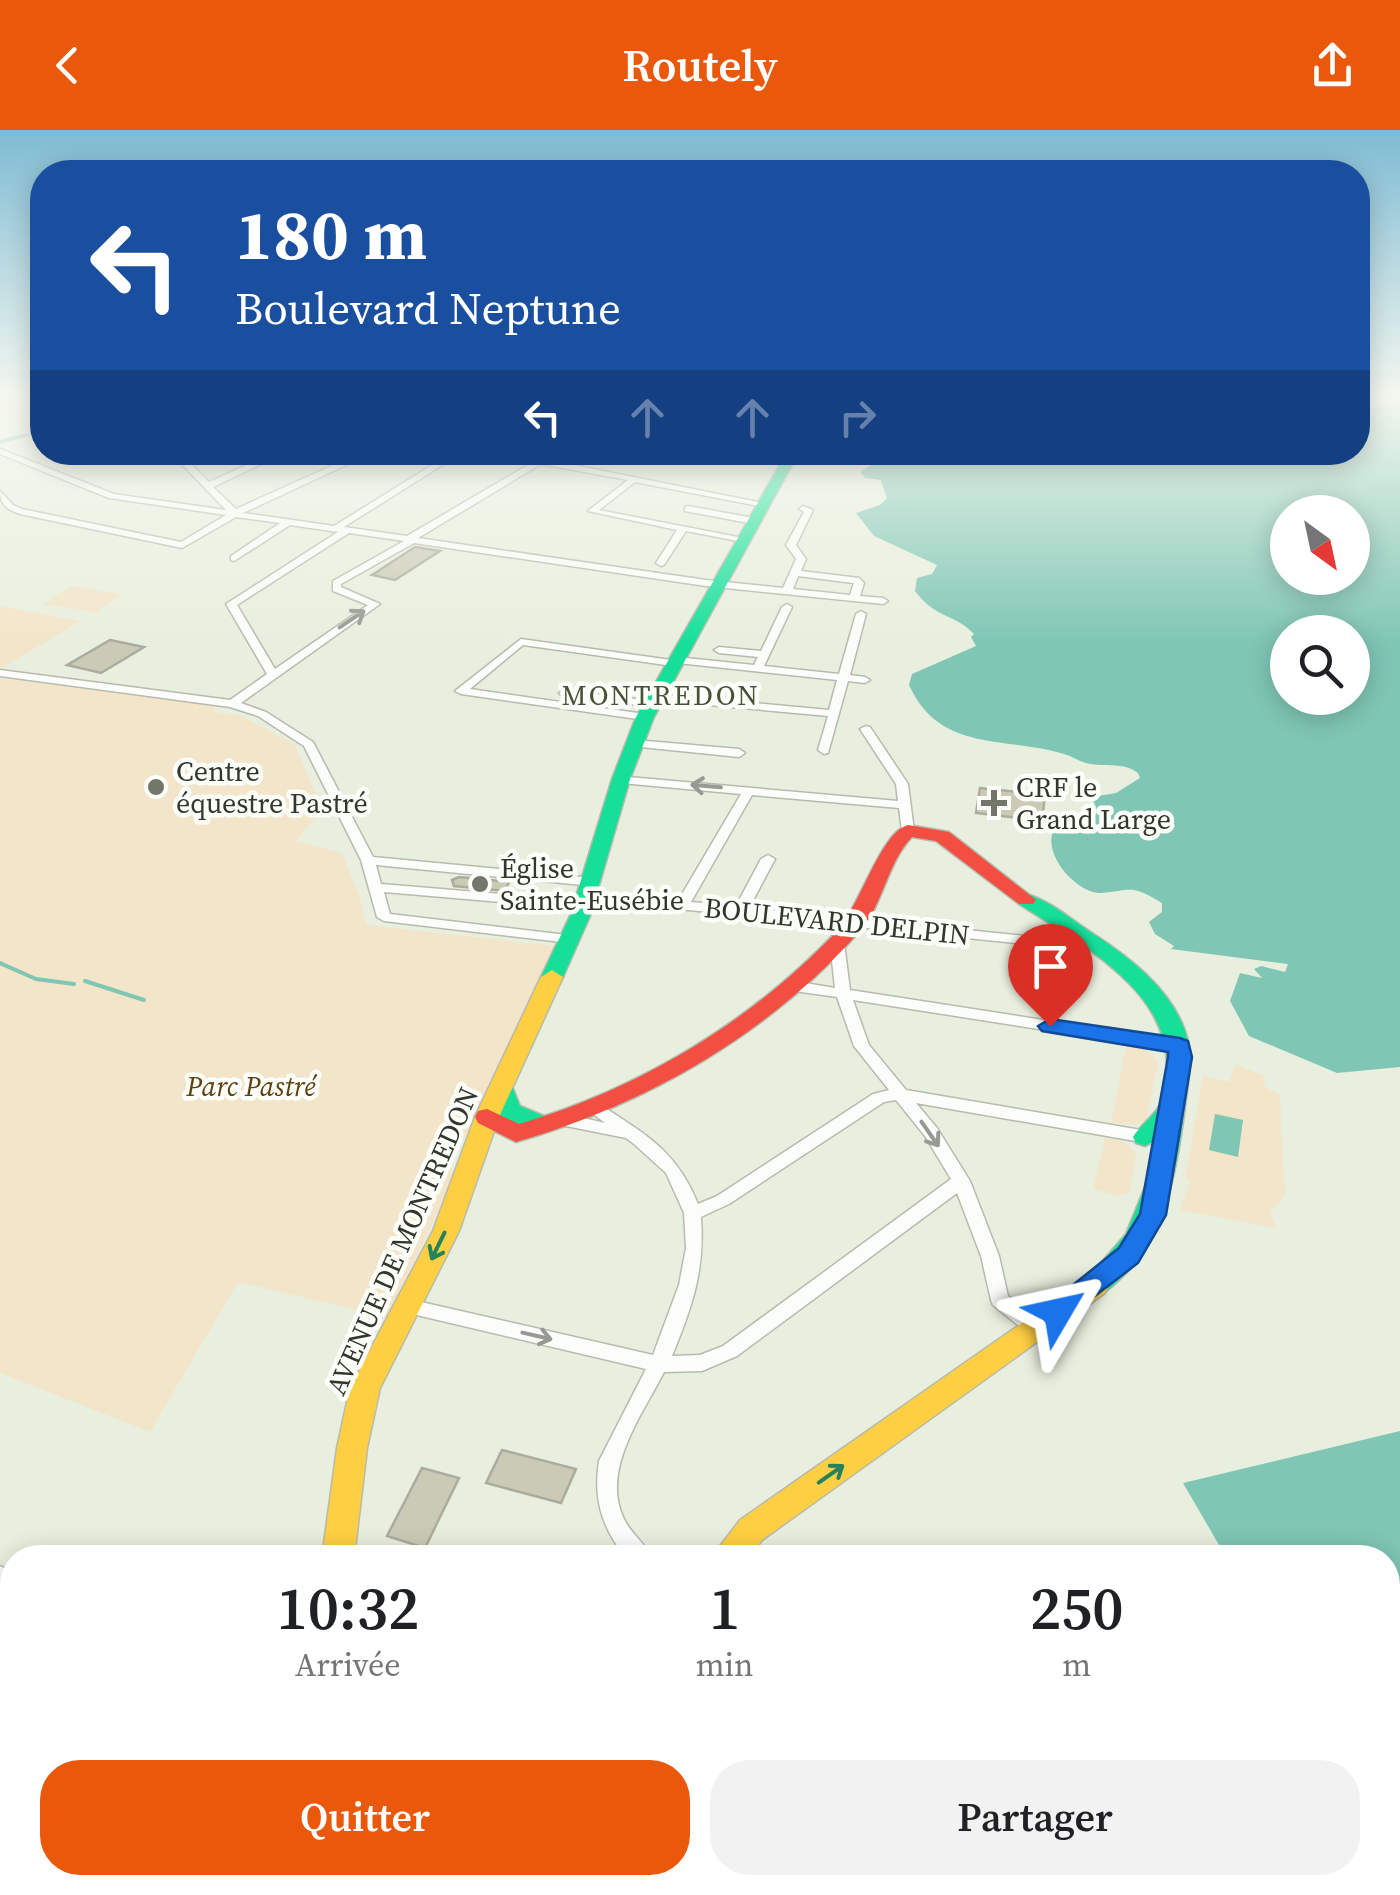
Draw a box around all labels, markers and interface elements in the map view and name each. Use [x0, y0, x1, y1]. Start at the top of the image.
text: Routely [622, 34, 778, 96]
icon: back [40, 38, 95, 93]
icon: share [1305, 38, 1360, 93]
text: 180 m [235, 186, 427, 282]
icon: left [70, 200, 200, 330]
text: Boulevard Neptune [235, 277, 621, 339]
icon: left [515, 390, 570, 445]
icon: ahead [620, 390, 675, 445]
icon: ahead [725, 390, 780, 445]
icon: right [830, 390, 885, 445]
north arrow [1270, 495, 1370, 595]
map controls [1270, 495, 1370, 715]
one-way arrow [338, 609, 366, 630]
button: search [1270, 615, 1370, 715]
district label: MONTREDON [562, 676, 760, 714]
place label: Centre équestre Pastré [176, 752, 368, 822]
place label: CRF le Grand Large [1016, 768, 1171, 838]
marker: Centre équestre Pastré [145, 776, 167, 798]
one-way arrow [690, 777, 722, 796]
marker: CRF le Grand Large [981, 790, 1007, 816]
place label: Église Sainte-Eusébie [500, 849, 684, 919]
marker: Église Sainte-Eusébie [469, 873, 491, 895]
street label: BOULEVARD DELPIN [702, 888, 972, 954]
pin [1008, 924, 1093, 1027]
icon: arrive [1023, 939, 1078, 994]
park label: Parc Pastré [185, 1067, 317, 1105]
street label: AVENUE DE MONTREDON [317, 1081, 487, 1401]
one-way arrow [920, 1119, 941, 1147]
one-way arrow [428, 1231, 447, 1261]
position arrow [1006, 1260, 1110, 1364]
one-way arrow [520, 1328, 552, 1346]
one-way arrow [816, 1464, 844, 1485]
text: 10:32 [276, 1567, 419, 1649]
text: 1 [709, 1567, 740, 1649]
text: 250 [1030, 1567, 1124, 1649]
text: Arrivée [295, 1643, 401, 1687]
text: min [696, 1643, 753, 1687]
text: m [1062, 1643, 1091, 1687]
button: Quitter [40, 1760, 690, 1875]
button: Partager [710, 1760, 1360, 1875]

